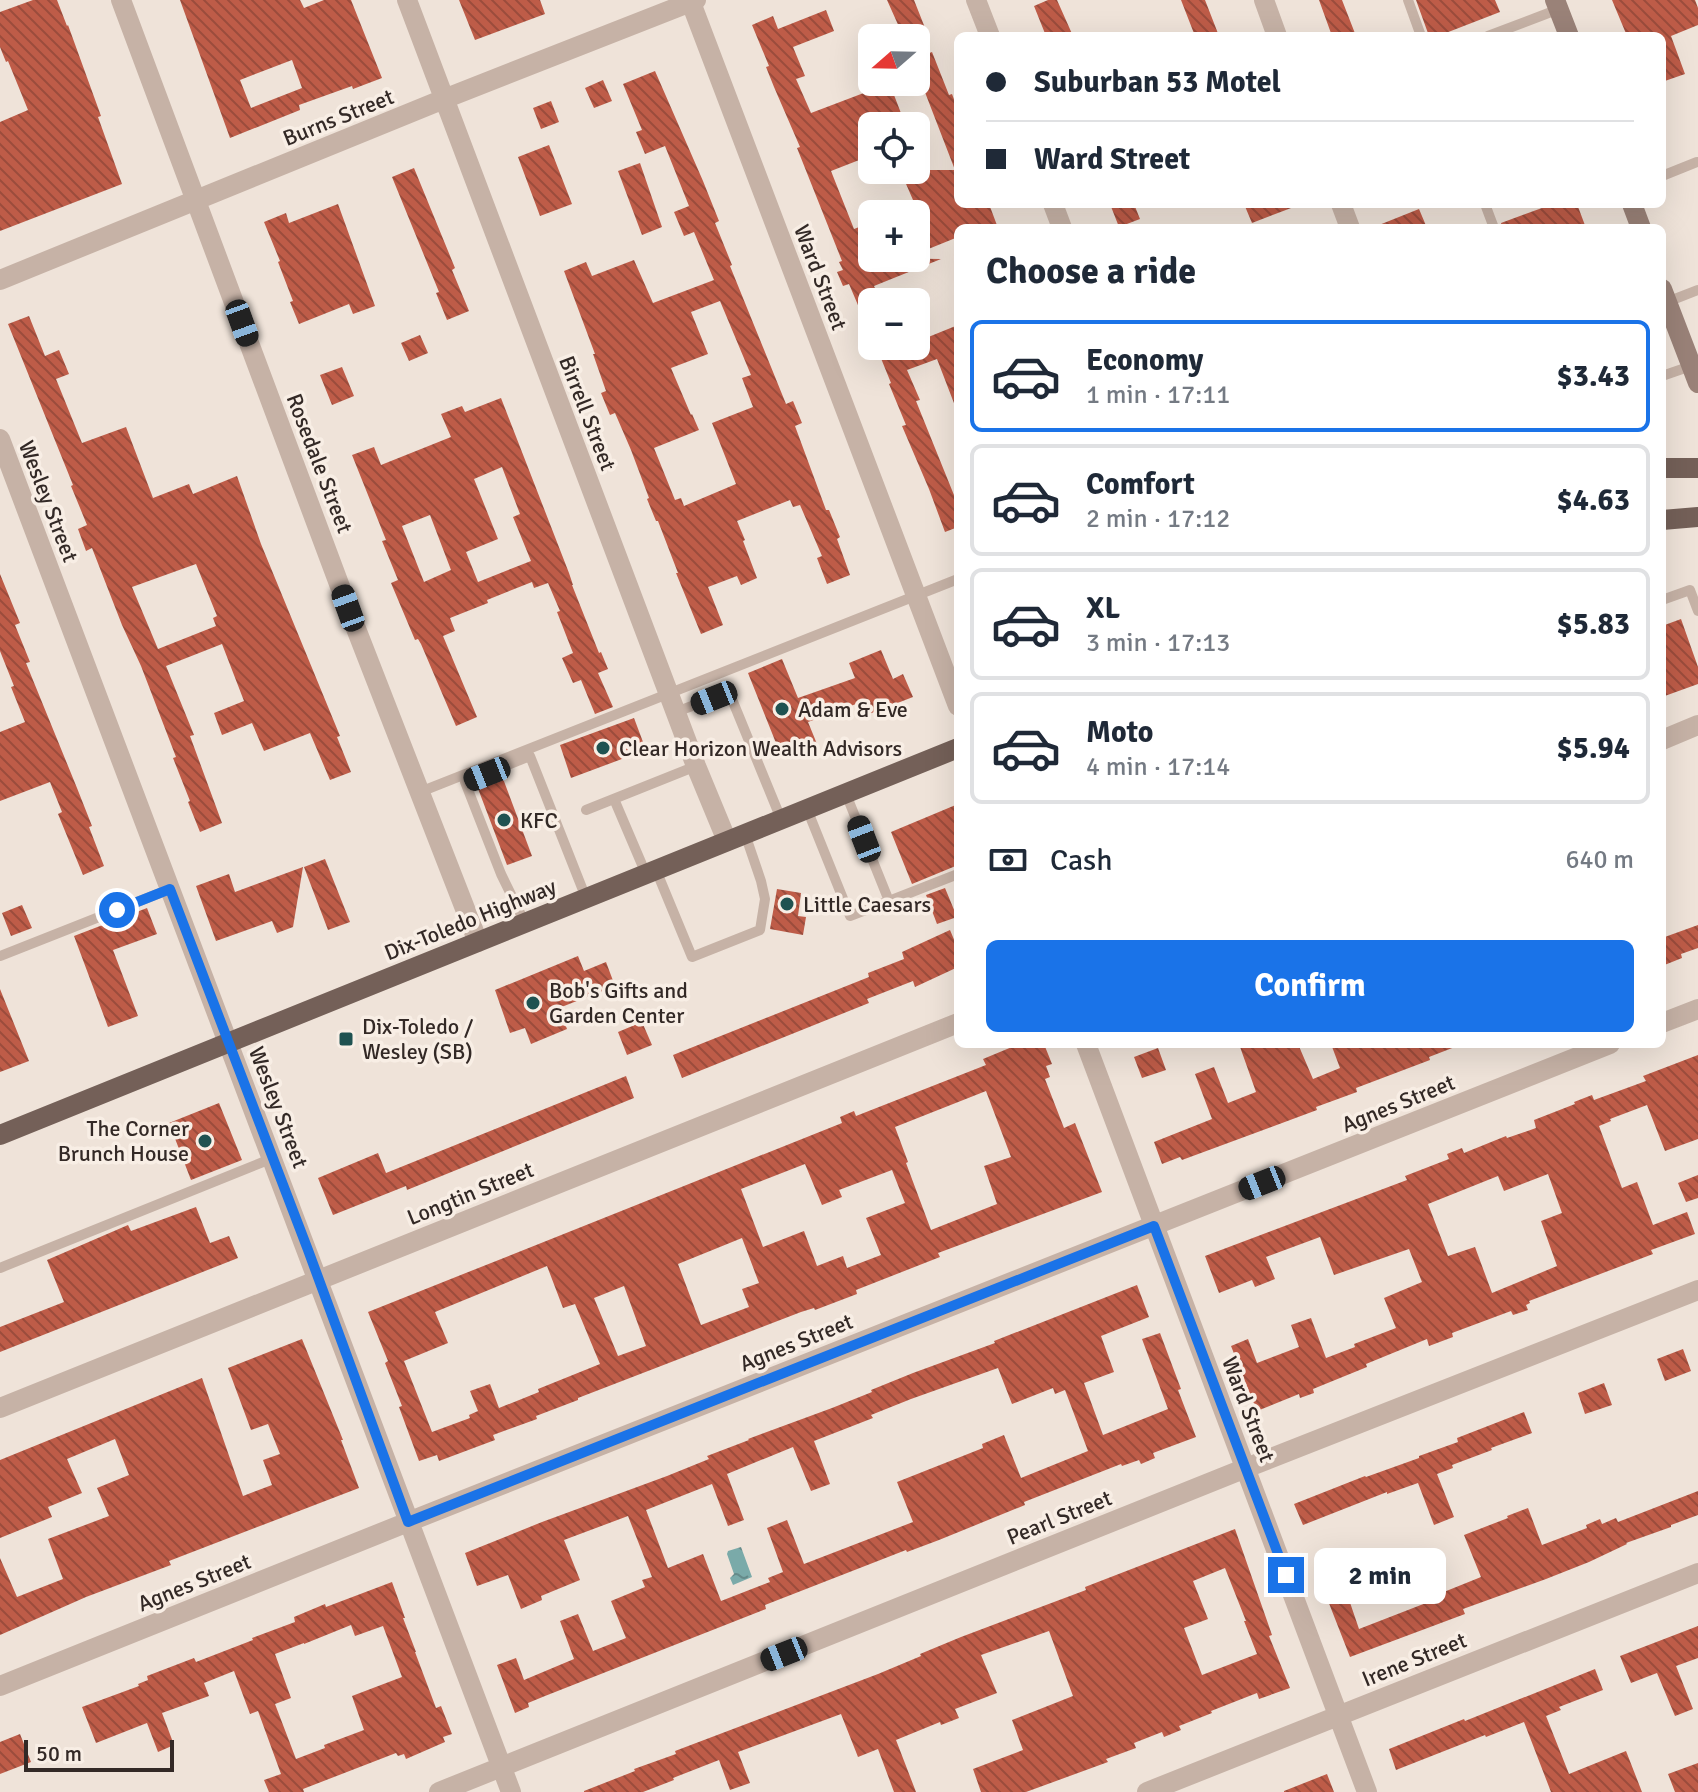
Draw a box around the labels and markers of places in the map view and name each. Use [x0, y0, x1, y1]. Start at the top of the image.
place label: Adam & Eve [798, 696, 908, 723]
marker: Adam & Eve [773, 700, 791, 718]
place label: Clear Horizon Wealth Advisors [619, 735, 902, 762]
marker: Clear Horizon Wealth Advisors [594, 739, 612, 757]
place label: KFC [520, 807, 558, 834]
marker: KFC [495, 811, 513, 829]
place label: Little Caesars [803, 891, 931, 918]
marker: Little Caesars [778, 895, 796, 913]
place label: Bob's Gifts and Garden Center [549, 977, 688, 1029]
marker: Bob's Gifts and Garden Center [524, 994, 542, 1012]
place label: Dix-Toledo / Wesley (SB) [362, 1013, 474, 1065]
marker: Dix-Toledo / Wesley (SB) [337, 1030, 355, 1048]
place label: The Corner Brunch House [58, 1115, 189, 1167]
marker: The Corner Brunch House [196, 1132, 214, 1150]

